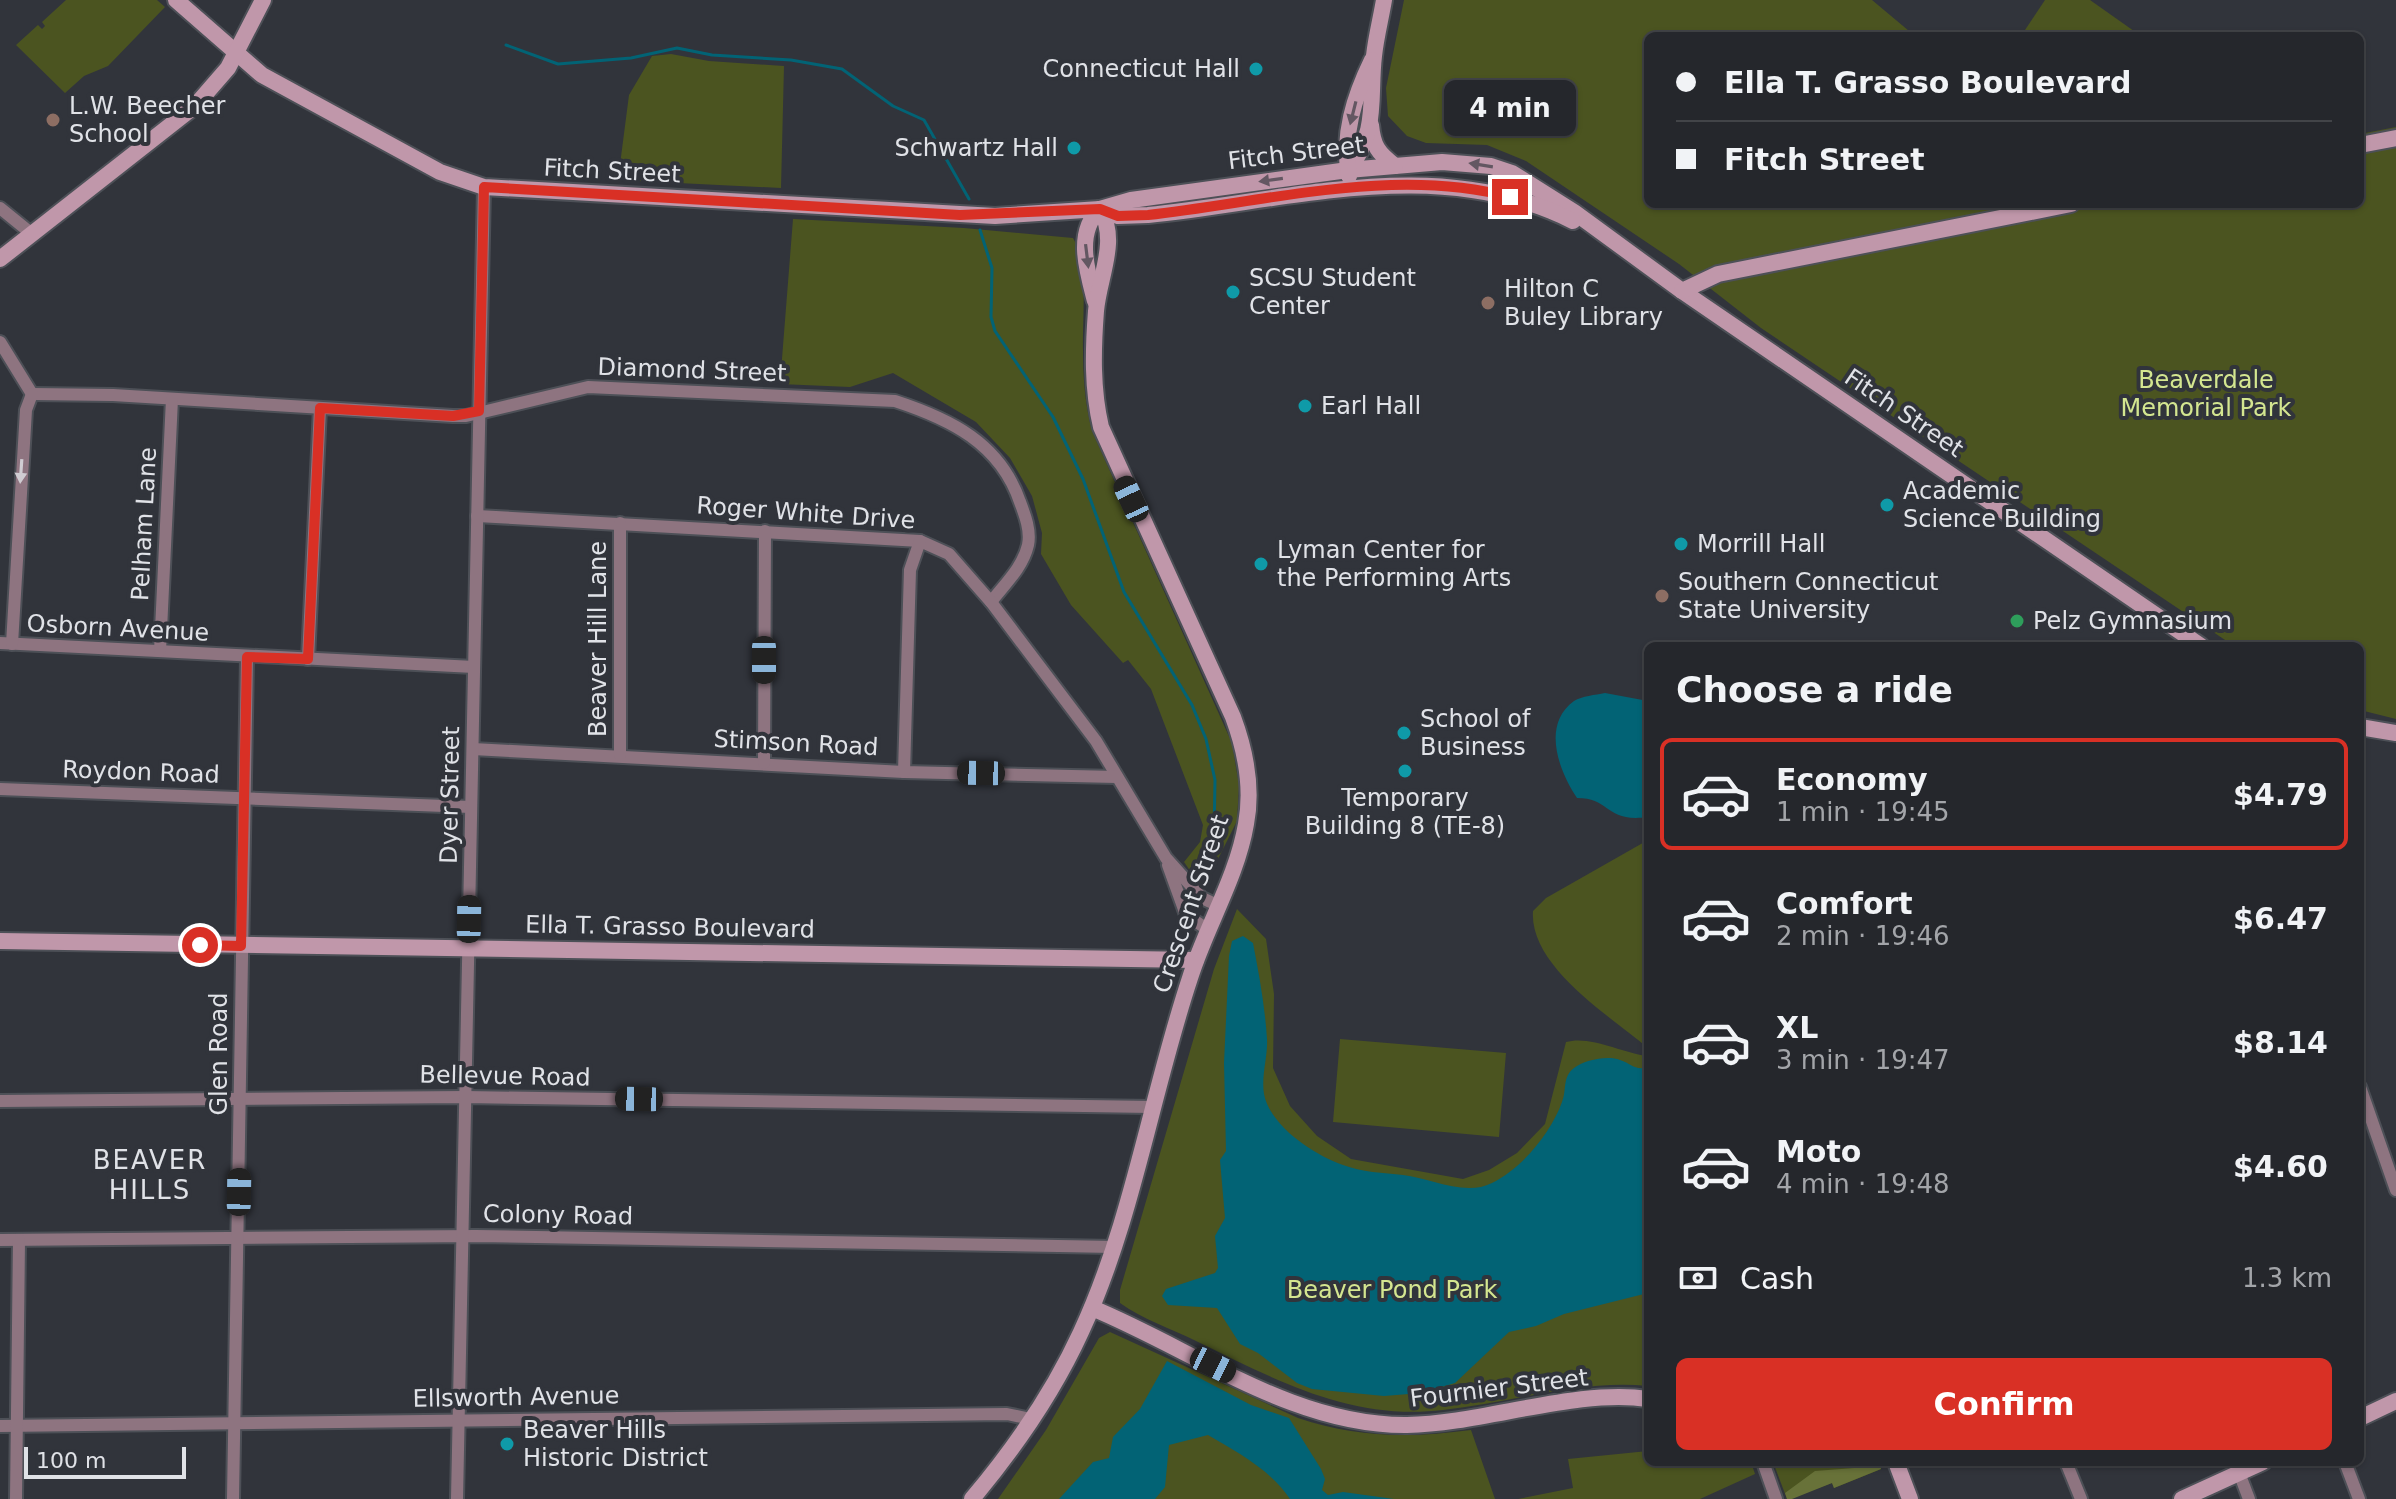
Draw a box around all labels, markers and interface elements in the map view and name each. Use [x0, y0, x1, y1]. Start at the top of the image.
place label: Connecticut Hall [1043, 55, 1240, 83]
marker: Connecticut Hall [1247, 60, 1265, 78]
text: Ella T. Grasso Boulevard [1724, 65, 2131, 100]
callout: 4 min [1444, 81, 1576, 137]
place label: L.W. Beecher School [69, 92, 225, 148]
text: 4 min [1469, 93, 1551, 123]
one-way arrow [1346, 101, 1358, 126]
marker: L.W. Beecher School [44, 111, 62, 129]
street label: Fitch Street [1226, 131, 1366, 175]
place label: Schwartz Hall [894, 134, 1058, 162]
marker: Schwartz Hall [1065, 139, 1083, 157]
text: Fitch Street [1724, 142, 1924, 177]
street label: Fitch Street [543, 153, 681, 189]
one-way arrow [1469, 159, 1494, 171]
one-way arrow [1258, 174, 1283, 187]
route end [1492, 179, 1528, 215]
one-way arrow [1081, 244, 1094, 269]
place label: SCSU Student Center [1249, 264, 1416, 320]
place label: Hilton C Buley Library [1504, 275, 1663, 331]
marker: SCSU Student Center [1224, 283, 1242, 301]
marker: Hilton C Buley Library [1479, 294, 1497, 312]
street label: Diamond Street [597, 353, 787, 387]
street label: Fitch Street [1839, 363, 1969, 463]
park label: Beaverdale Memorial Park [2121, 366, 2292, 422]
place label: Earl Hall [1321, 392, 1421, 420]
marker: Earl Hall [1296, 397, 1314, 415]
street label: Pelham Lane [126, 446, 162, 602]
one-way arrow [14, 459, 27, 484]
car [1110, 472, 1152, 526]
place label: Academic Science Building [1903, 477, 2101, 533]
street label: Roger White Drive [696, 491, 916, 535]
marker: Academic Science Building [1878, 496, 1896, 514]
place label: Morrill Hall [1697, 530, 1825, 558]
marker: Morrill Hall [1672, 535, 1690, 553]
place label: Lyman Center for the Performing Arts [1277, 536, 1511, 592]
street label: Beaver Hill Lane [584, 541, 612, 737]
marker: Lyman Center for the Performing Arts [1252, 555, 1270, 573]
place label: Southern Connecticut State University [1678, 568, 1939, 624]
marker: Southern Connecticut State University [1653, 587, 1671, 605]
place label: Pelz Gymnasium [2033, 607, 2232, 635]
street label: Osborn Avenue [26, 609, 210, 647]
marker: Pelz Gymnasium [2008, 612, 2026, 630]
car [752, 636, 776, 684]
text: Choose a ride [1676, 669, 1953, 710]
place label: School of Business [1420, 705, 1531, 761]
marker: School of Business [1395, 724, 1413, 742]
street label: Stimson Road [713, 725, 879, 761]
street label: Dyer Street [435, 726, 465, 864]
street label: Roydon Road [62, 755, 220, 789]
icon: car [1680, 758, 1752, 830]
car [957, 761, 1005, 785]
marker: Temporary Building 8 (TE-8) [1396, 762, 1414, 780]
text: Economy [1776, 762, 1928, 797]
text: $4.79 [2233, 777, 2328, 812]
place label: Temporary Building 8 (TE-8) [1305, 784, 1505, 840]
text: 1 min · 19:45 [1776, 797, 1950, 827]
street label: Crescent Street [1147, 811, 1235, 997]
icon: car [1680, 882, 1752, 954]
text: Comfort [1776, 886, 1913, 921]
car [457, 895, 481, 943]
text: $6.47 [2233, 901, 2328, 936]
street label: Ella T. Grasso Boulevard [525, 910, 815, 944]
text: 2 min · 19:46 [1776, 921, 1950, 951]
route start [182, 927, 218, 963]
street label: Glen Road [205, 992, 233, 1116]
icon: car [1680, 1006, 1752, 1078]
text: XL [1776, 1010, 1818, 1045]
text: $8.14 [2233, 1025, 2328, 1060]
text: 3 min · 19:47 [1776, 1045, 1950, 1075]
street label: Bellevue Road [419, 1061, 591, 1091]
car [615, 1087, 663, 1111]
icon: car [1680, 1130, 1752, 1202]
text: Moto [1776, 1134, 1861, 1169]
district label: BEAVER HILLS [93, 1145, 207, 1205]
text: $4.60 [2233, 1149, 2328, 1184]
car [227, 1168, 251, 1216]
text: 4 min · 19:48 [1776, 1169, 1950, 1199]
street label: Colony Road [483, 1200, 633, 1230]
icon: cash [1676, 1256, 1720, 1300]
text: Cash [1740, 1261, 1814, 1296]
text: 1.3 km [2242, 1263, 2332, 1293]
park label: Beaver Pond Park [1287, 1276, 1497, 1304]
car [1186, 1344, 1240, 1386]
button: Confirm [1676, 1358, 2332, 1450]
street label: Fournier Street [1408, 1363, 1590, 1413]
street label: Ellsworth Avenue [412, 1381, 620, 1413]
place label: Beaver Hills Historic District [523, 1416, 708, 1472]
marker: Beaver Hills Historic District [498, 1435, 516, 1453]
scale bar [24, 1443, 186, 1479]
text: 100 m [36, 1448, 106, 1473]

